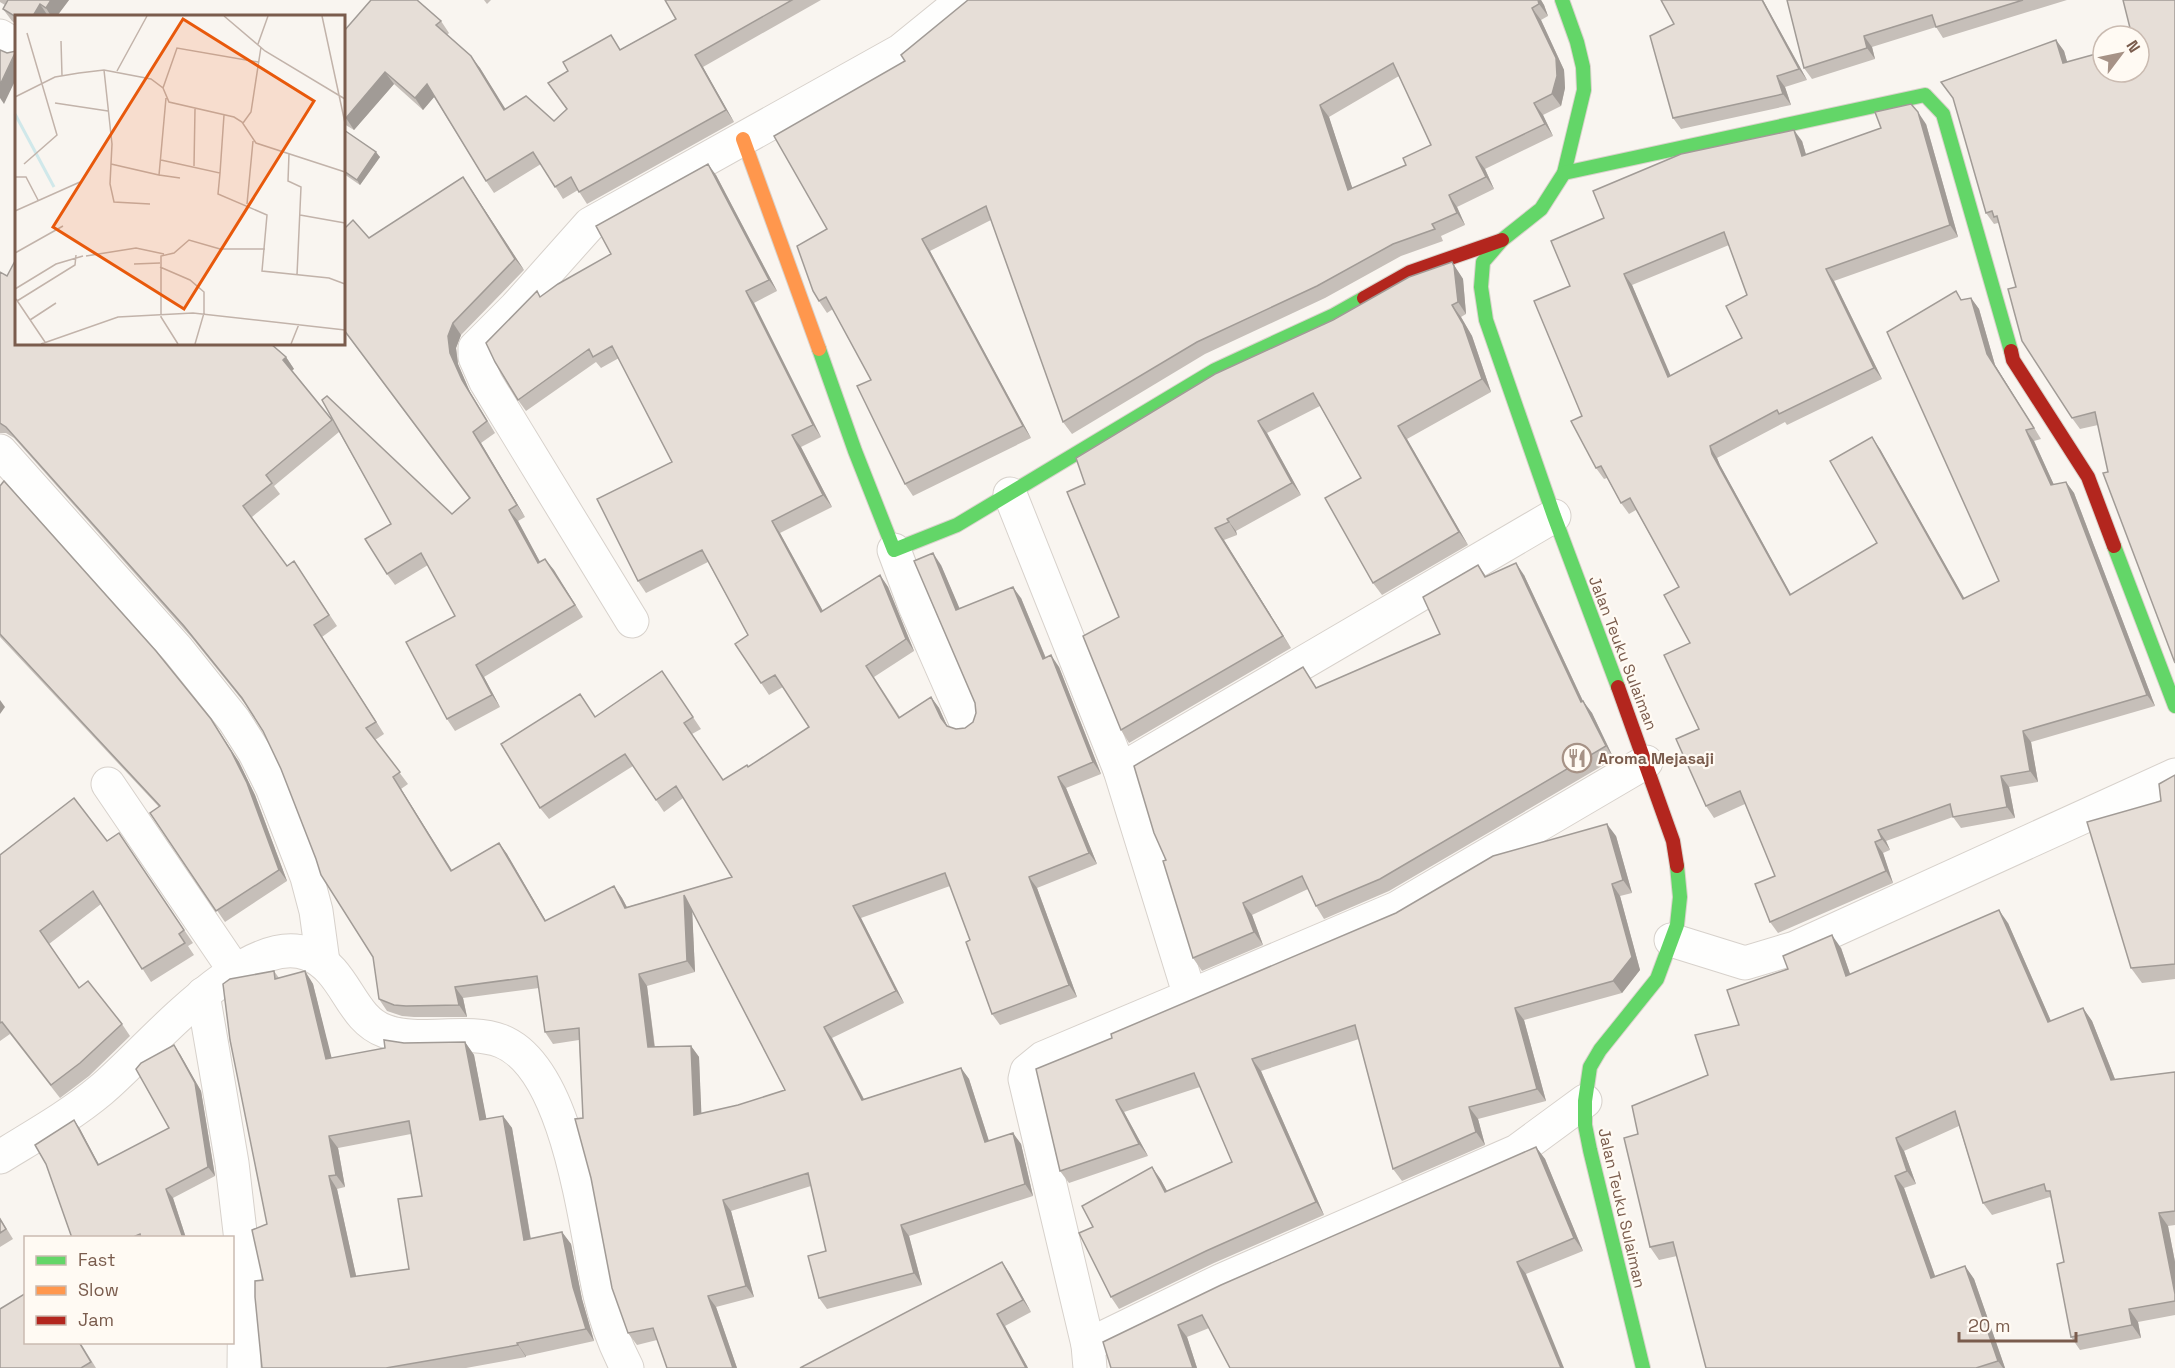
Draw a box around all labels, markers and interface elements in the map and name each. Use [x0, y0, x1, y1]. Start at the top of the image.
inset map [15, 15, 345, 345]
north arrow [2091, 24, 2151, 84]
text: N [2122, 36, 2145, 56]
street label: Jalan Teuku Sulaiman [1584, 573, 1662, 733]
restaurant icon: Aroma Mejasaji [1561, 742, 1593, 774]
place label: Aroma Mejasaji [1598, 748, 1714, 769]
street label: Jalan Teuku Sulaiman [1593, 1126, 1651, 1290]
legend [24, 1236, 234, 1344]
text: Fast [78, 1248, 115, 1271]
text: Slow [78, 1278, 119, 1301]
scale bar [1959, 1305, 2076, 1343]
text: Jam [78, 1308, 114, 1331]
text: 20 m [1968, 1314, 2011, 1337]

